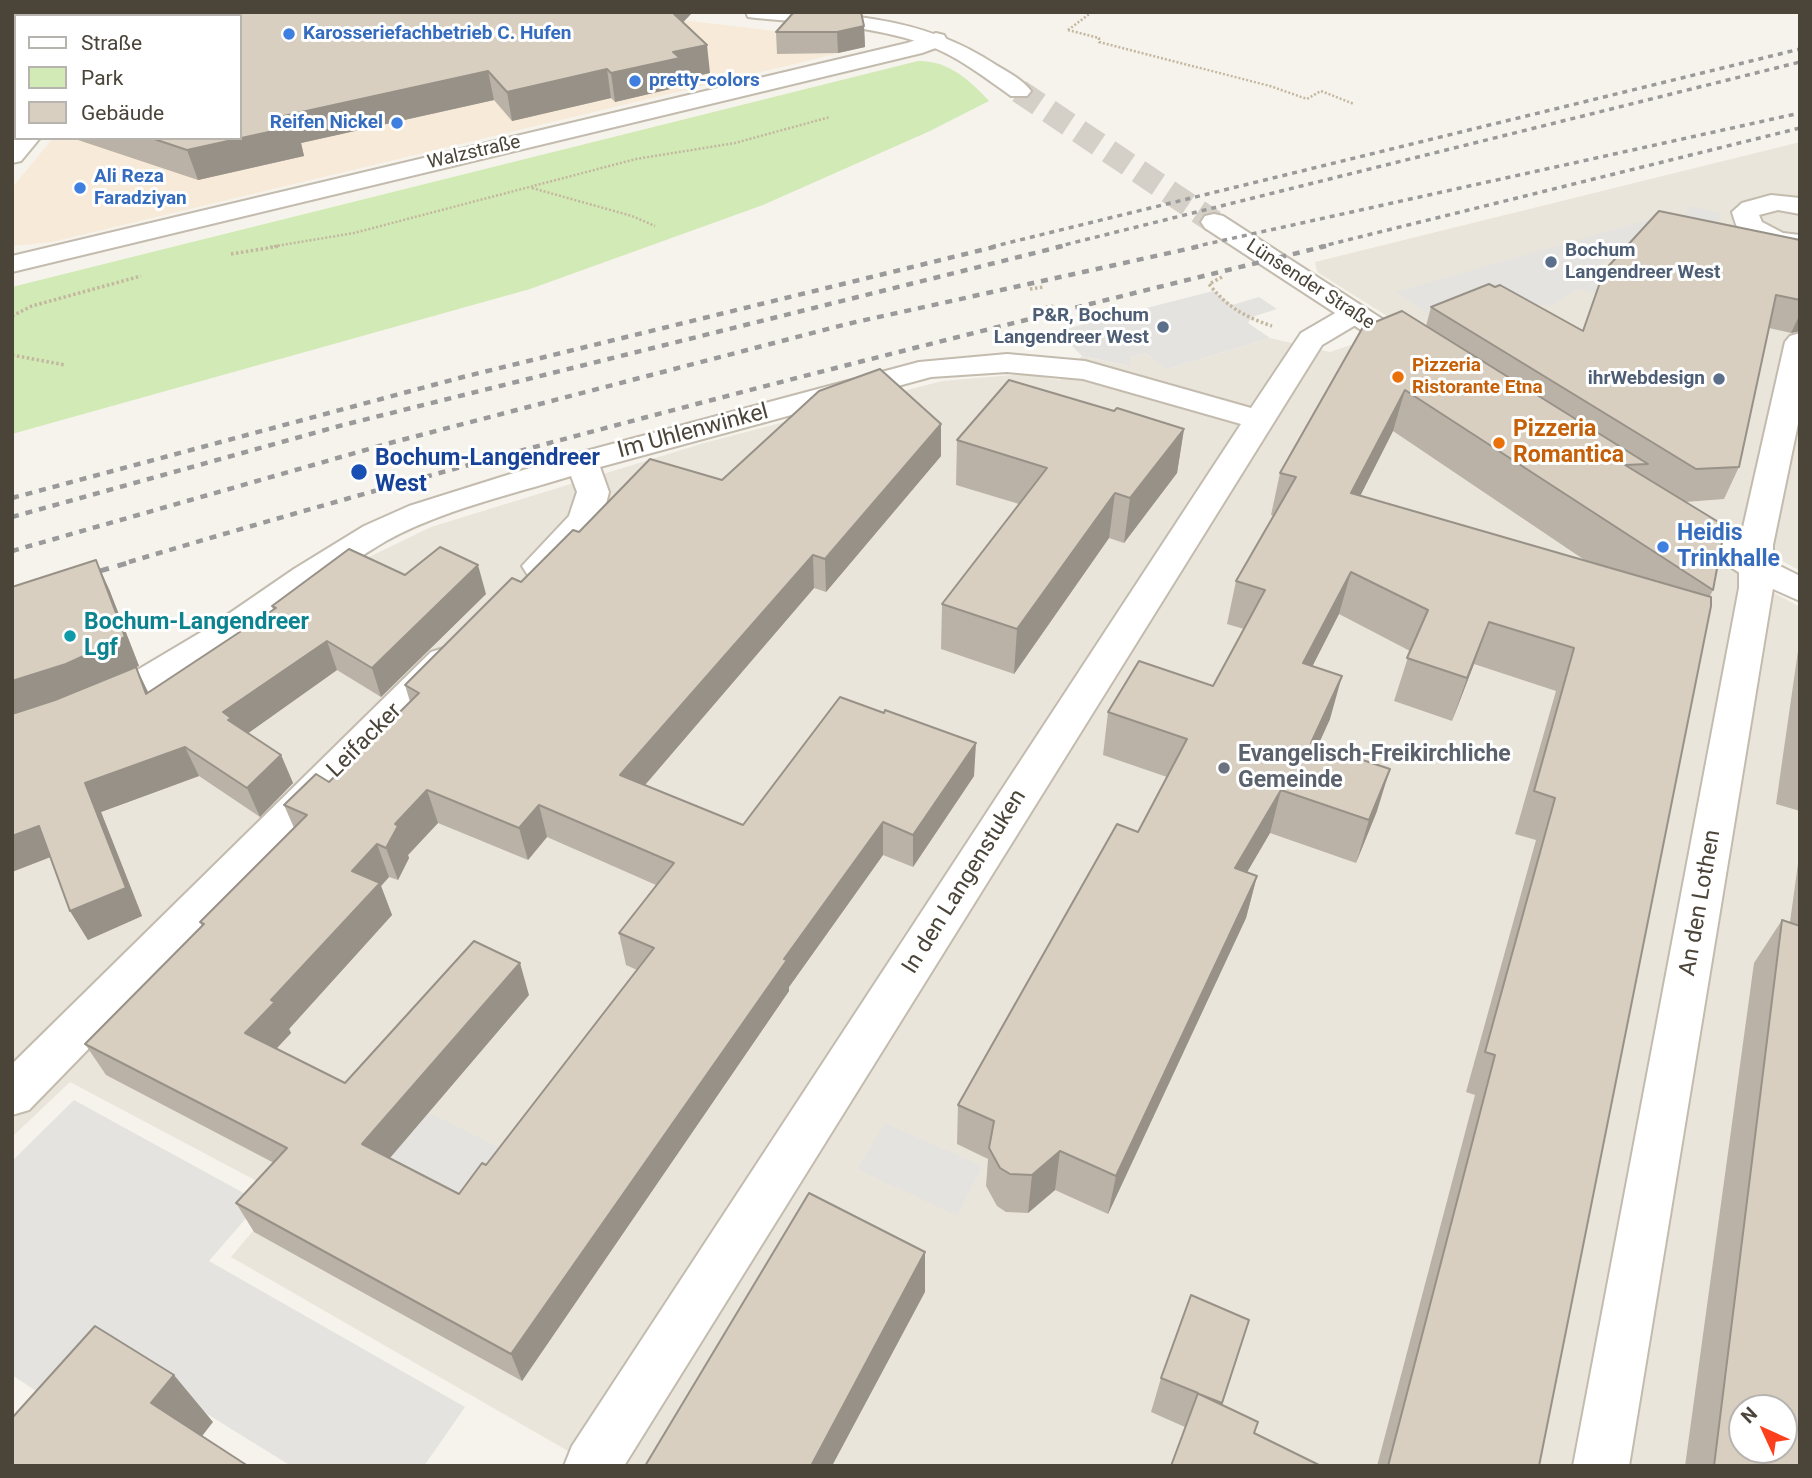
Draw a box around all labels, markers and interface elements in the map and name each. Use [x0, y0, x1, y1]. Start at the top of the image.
legend [14, 14, 242, 140]
place label: Karosseriefachbetrieb C. Hufen [303, 23, 571, 45]
marker: Karosseriefachbetrieb C. Hufen [281, 26, 297, 42]
text: Straße [81, 31, 142, 55]
text: Park [81, 66, 123, 90]
place label: pretty-colors [649, 70, 760, 92]
marker: pretty-colors [627, 73, 643, 89]
text: Gebäude [81, 101, 164, 125]
place label: Reifen Nickel [270, 112, 383, 134]
marker: Reifen Nickel [389, 115, 405, 131]
street label: Walzstraße [425, 131, 523, 175]
place label: Ali Reza Faradziyan [94, 166, 187, 210]
marker: Ali Reza Faradziyan [72, 180, 88, 196]
street label: Lünsender Straße [1242, 235, 1378, 335]
place label: Bochum Langendreer West [1565, 240, 1720, 284]
marker: Bochum Langendreer West [1543, 254, 1559, 270]
place label: P&R, Bochum Langendreer West [994, 305, 1149, 349]
marker: P&R, Bochum Langendreer West [1155, 319, 1171, 335]
place label: Pizzeria Ristorante Etna [1412, 355, 1543, 399]
place label: ihrWebdesign [1588, 368, 1705, 390]
marker: Pizzeria Ristorante Etna [1390, 369, 1406, 385]
marker: ihrWebdesign [1711, 371, 1727, 387]
street label: Im Uhlenwinkel [615, 399, 771, 465]
place label: Pizzeria Romantica [1513, 416, 1624, 470]
marker: Pizzeria Romantica [1491, 435, 1507, 451]
place label: Bochum-Langendreer West [375, 445, 600, 499]
marker: Bochum-Langendreer West [349, 462, 369, 482]
place label: Heidis Trinkhalle [1677, 520, 1780, 574]
marker: Heidis Trinkhalle [1655, 539, 1671, 555]
place label: Bochum-Langendreer Lgf [84, 609, 309, 663]
marker: Bochum-Langendreer Lgf [62, 628, 78, 644]
street label: Leifacker [322, 698, 408, 784]
place label: Evangelisch-Freikirchliche Gemeinde [1238, 741, 1511, 795]
marker: Evangelisch-Freikirchliche Gemeinde [1216, 760, 1232, 776]
street label: In den Langenstuken [897, 785, 1033, 979]
street label: An den Lothen [1675, 828, 1727, 978]
north arrow [1728, 1394, 1798, 1464]
text: N [1736, 1402, 1762, 1428]

